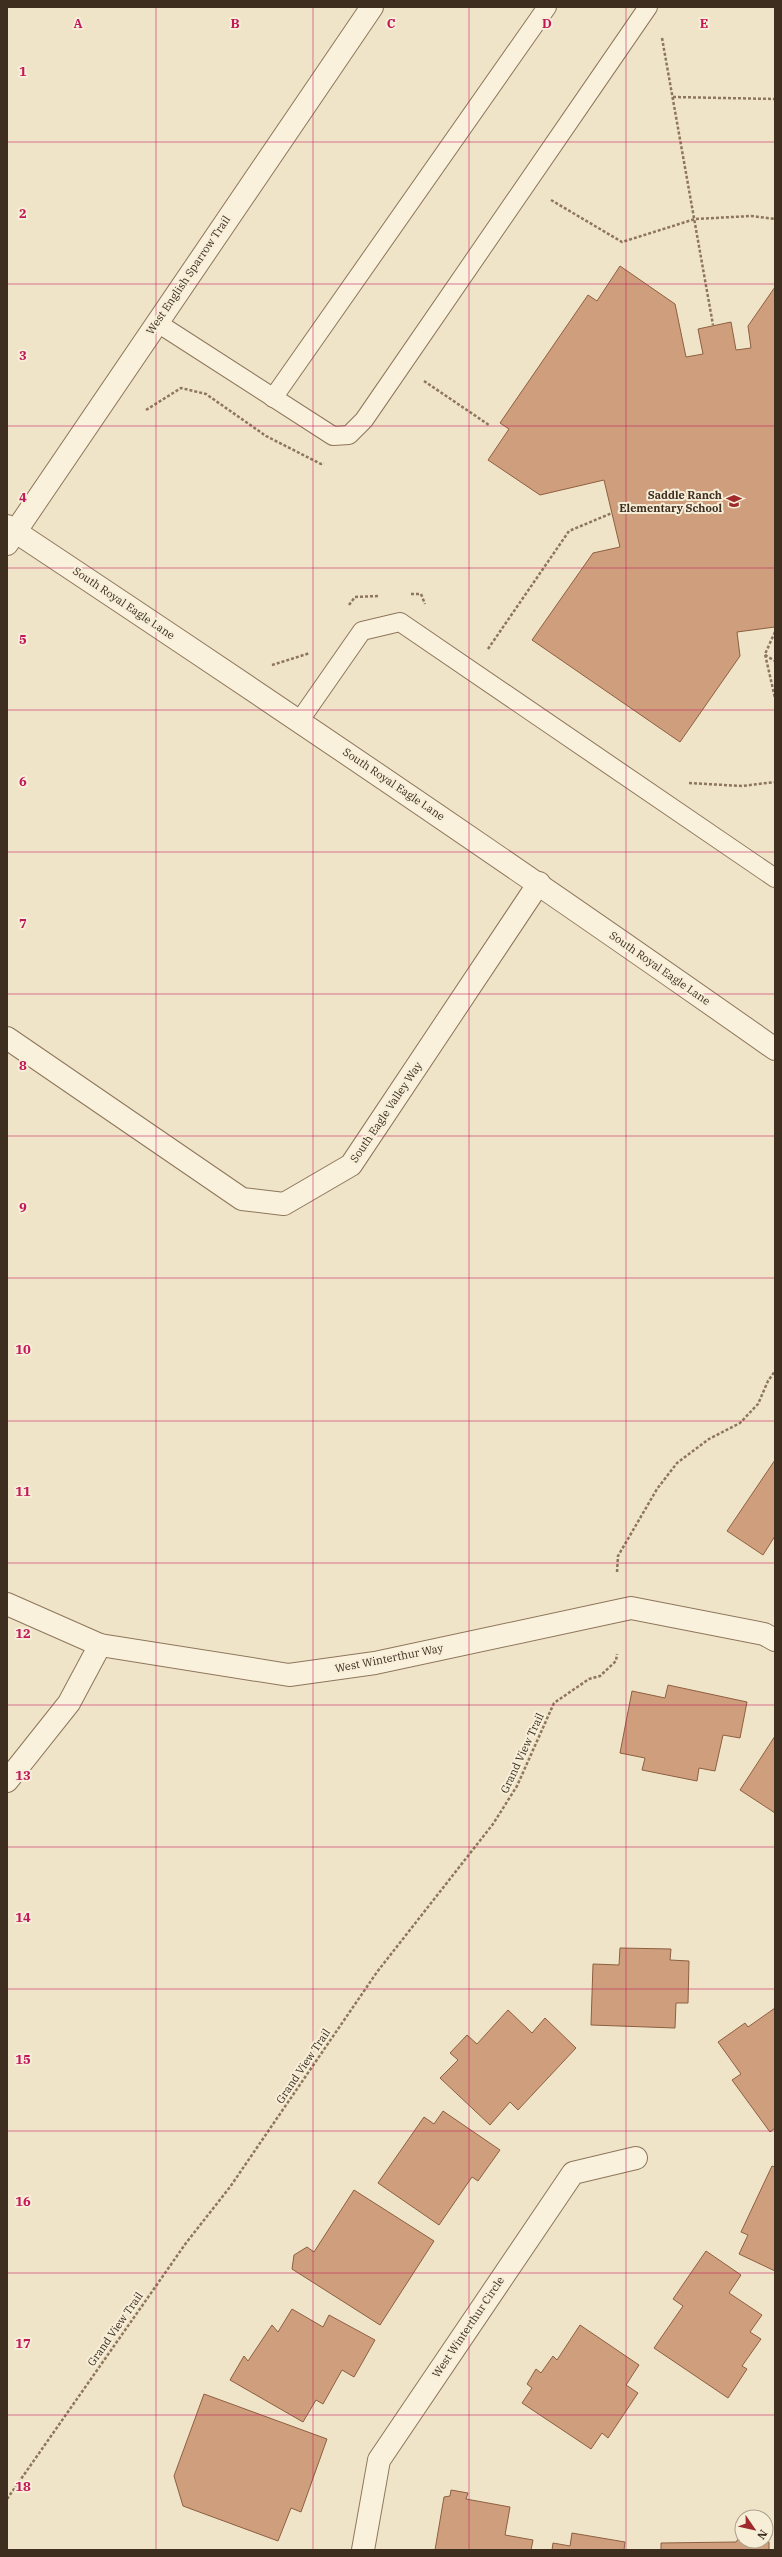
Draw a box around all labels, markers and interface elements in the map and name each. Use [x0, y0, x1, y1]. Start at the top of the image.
text: A [73, 15, 83, 32]
text: B [230, 15, 240, 32]
text: C [387, 15, 396, 32]
text: D [542, 15, 552, 32]
text: E [700, 15, 708, 32]
text: 1 [19, 63, 27, 80]
text: 2 [19, 205, 27, 222]
street label: West English Sparrow Trail [143, 213, 233, 337]
text: 3 [19, 347, 27, 364]
place label: Saddle Ranch Elementary School [619, 488, 722, 515]
text: 4 [19, 489, 27, 506]
school or university icon: Saddle Ranch Elementary School [725, 492, 743, 510]
street label: South Royal Eagle Lane [70, 564, 178, 642]
text: 5 [19, 631, 27, 648]
street label: South Royal Eagle Lane [340, 745, 448, 823]
text: 6 [19, 773, 27, 790]
text: 7 [19, 915, 27, 932]
street label: South Royal Eagle Lane [607, 928, 713, 1008]
text: 8 [19, 1057, 27, 1074]
street label: South Eagle Valley Way [347, 1059, 425, 1165]
text: 9 [19, 1199, 27, 1216]
text: 10 [15, 1341, 31, 1358]
text: 11 [15, 1483, 31, 1500]
text: 12 [15, 1625, 31, 1642]
street label: West Winterthur Way [334, 1641, 445, 1675]
street label: Grand View Trail [497, 1710, 547, 1796]
text: 13 [15, 1767, 31, 1784]
text: 14 [15, 1909, 31, 1926]
street label: Grand View Trail [273, 2026, 333, 2106]
text: 15 [15, 2051, 31, 2068]
text: 16 [15, 2193, 31, 2210]
street label: West Winterthur Circle [429, 2274, 507, 2380]
street label: Grand View Trail [84, 2289, 146, 2369]
text: 17 [15, 2335, 31, 2352]
text: 18 [15, 2478, 31, 2495]
north arrow [734, 2509, 774, 2549]
text: N [754, 2527, 771, 2542]

